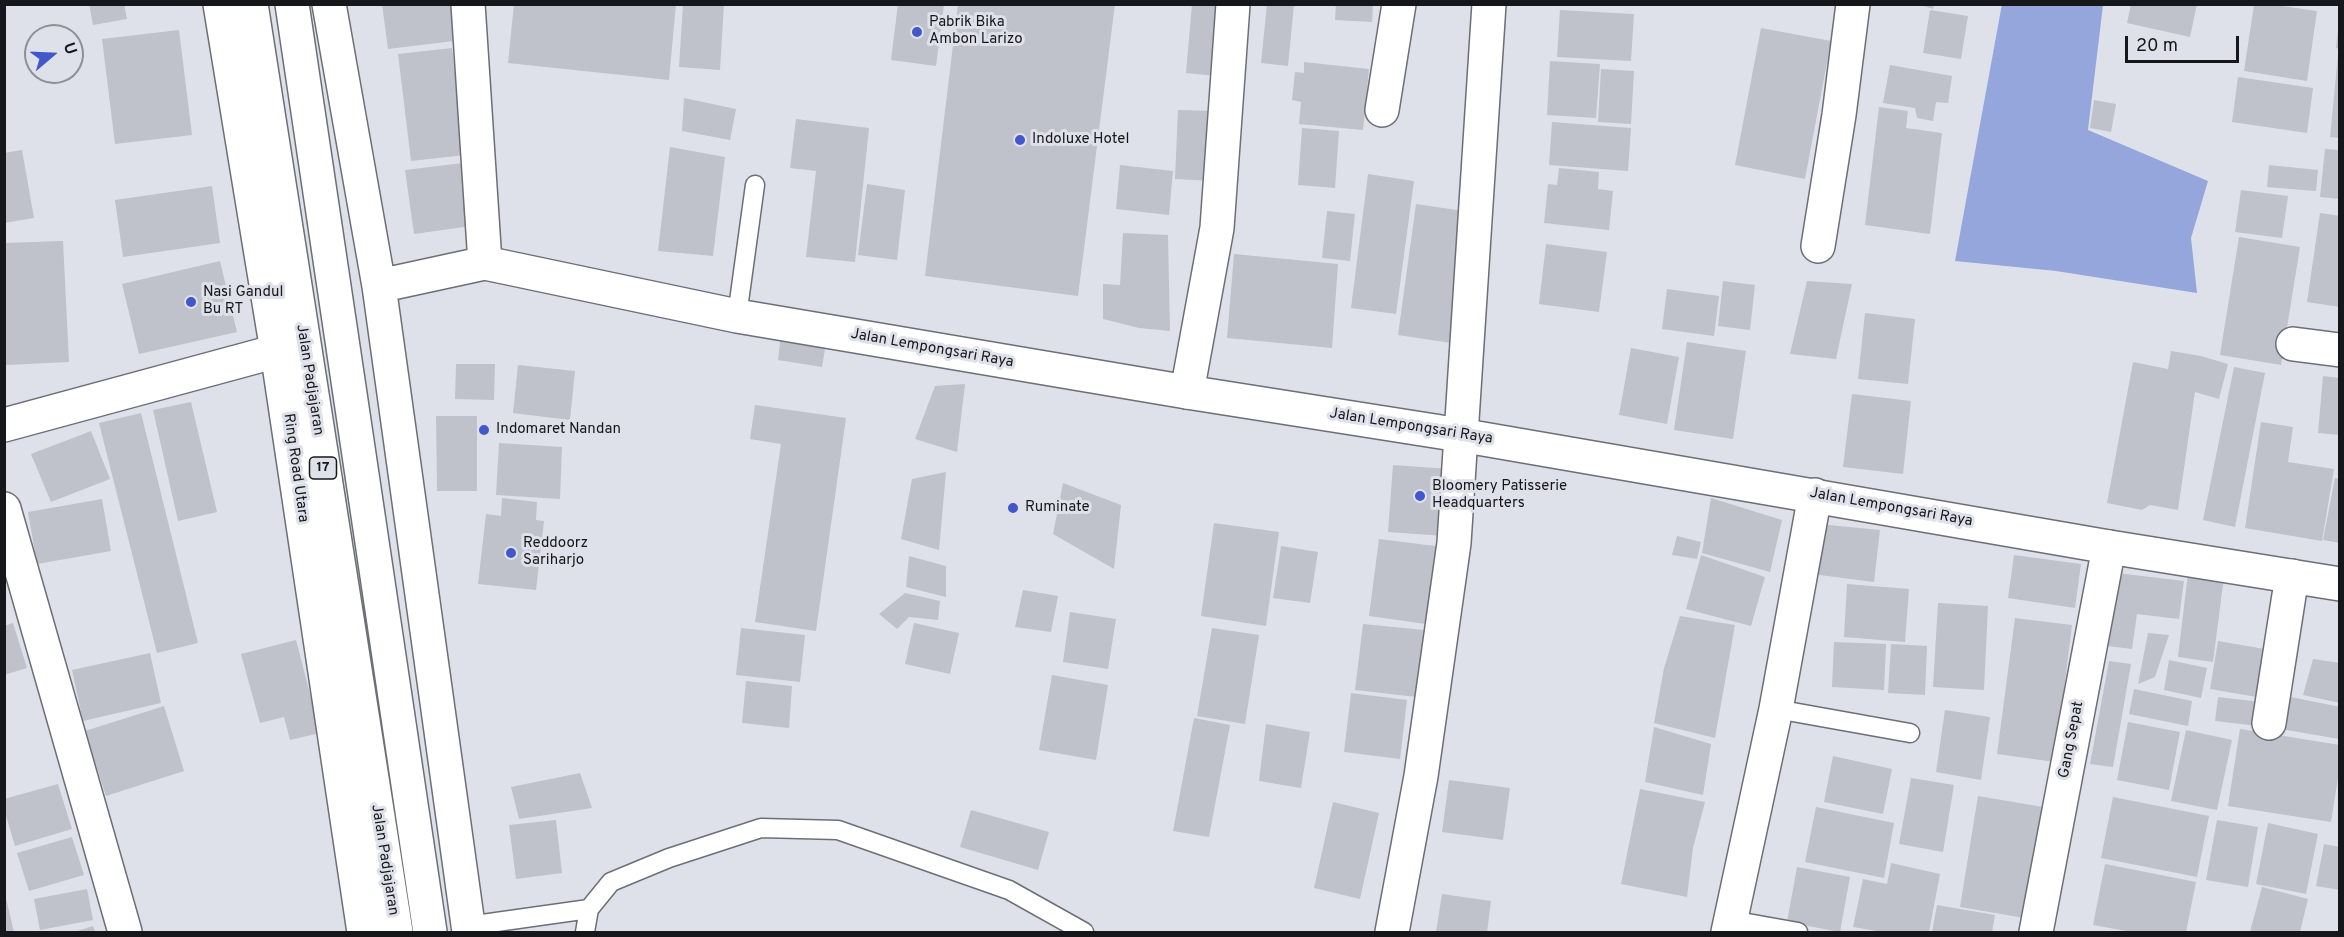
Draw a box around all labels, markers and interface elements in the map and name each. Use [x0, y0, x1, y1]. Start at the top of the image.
place label: Pabrik Bika Ambon Larizo [929, 14, 1023, 49]
north arrow [24, 24, 84, 84]
scale bar [2128, 24, 2242, 62]
marker: Pabrik Bika Ambon Larizo [910, 25, 924, 39]
text: 20 m [2136, 35, 2178, 58]
text: U [58, 40, 80, 57]
place label: Indoluxe Hotel [1032, 131, 1129, 149]
marker: Indoluxe Hotel [1013, 133, 1027, 147]
place label: Nasi Gandul Bu RT [203, 284, 283, 319]
marker: Nasi Gandul Bu RT [184, 295, 198, 309]
street label: Jalan Padjajaran [291, 323, 327, 437]
street label: Jalan Lempongsari Raya [849, 326, 1015, 372]
street label: Jalan Lempongsari Raya [1328, 405, 1494, 449]
street label: Ring Road Utara [278, 412, 312, 524]
place label: Indomaret Nandan [496, 421, 621, 439]
marker: Indomaret Nandan [477, 423, 491, 437]
road number: 17 [310, 457, 336, 479]
place label: Bloomery Patisserie Headquarters [1432, 478, 1567, 513]
street label: Jalan Lempongsari Raya [1808, 485, 1974, 531]
marker: Bloomery Patisserie Headquarters [1413, 489, 1427, 503]
place label: Ruminate [1025, 499, 1090, 517]
marker: Ruminate [1006, 501, 1020, 515]
place label: Reddoorz Sariharjo [523, 535, 588, 570]
marker: Reddoorz Sariharjo [504, 546, 518, 560]
street label: Gang Sepat [2056, 700, 2088, 780]
street label: Jalan Padjajaran [366, 803, 402, 917]

